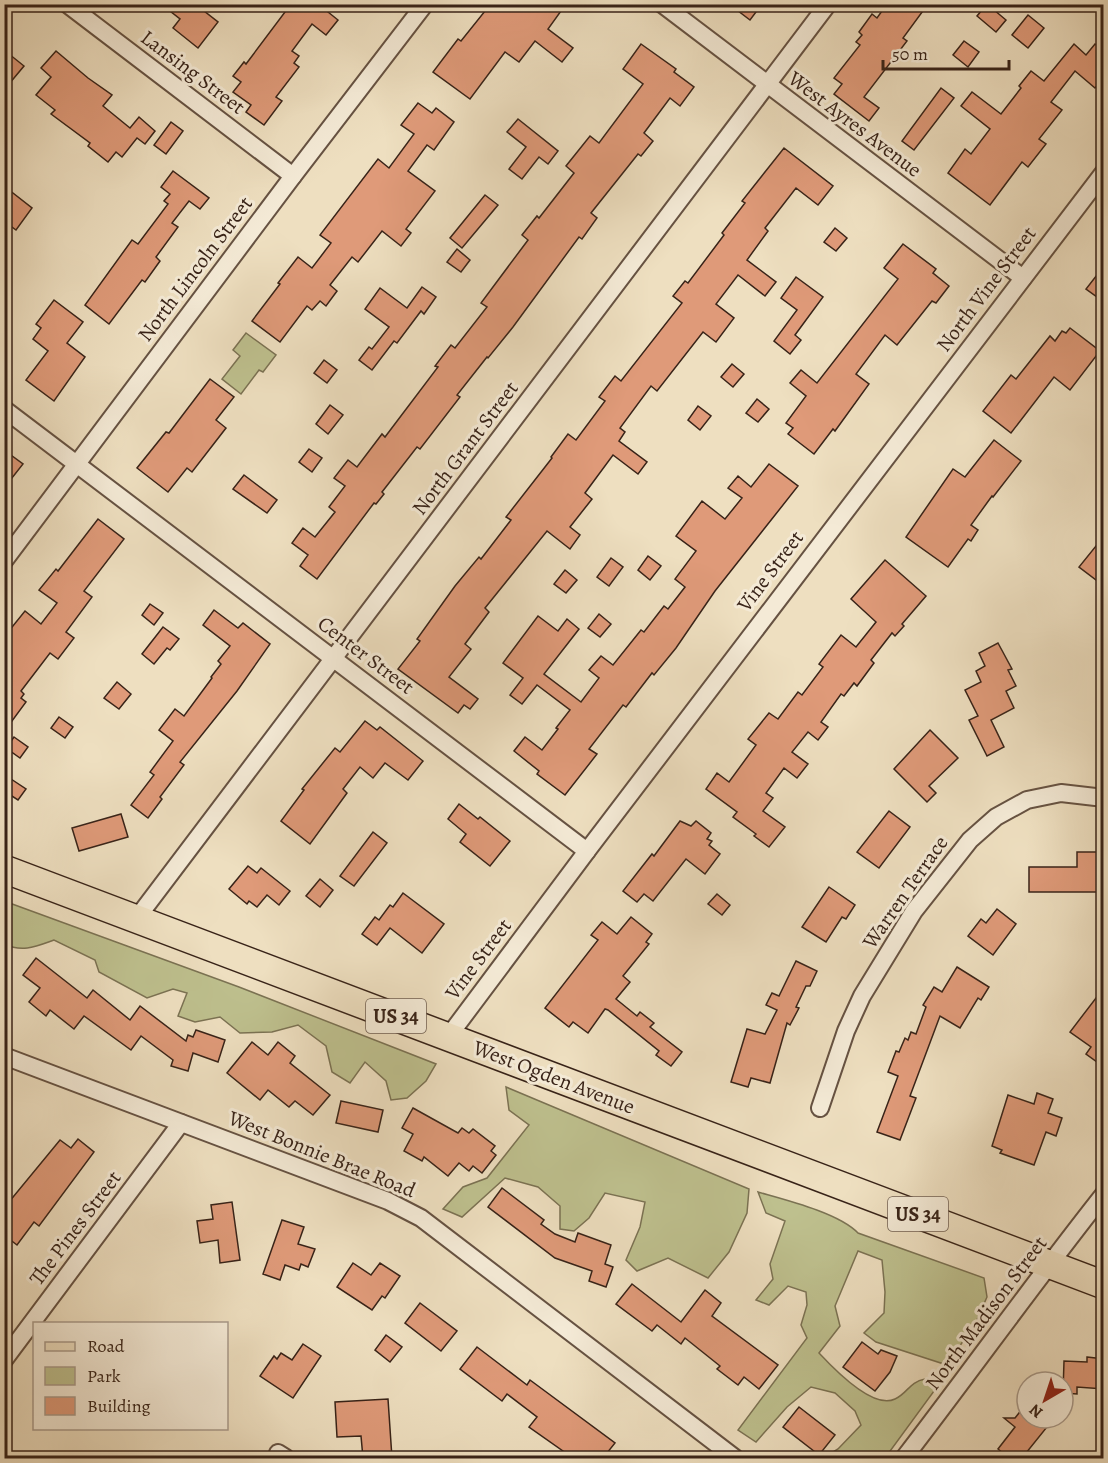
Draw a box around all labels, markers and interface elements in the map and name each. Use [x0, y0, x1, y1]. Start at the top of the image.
street label: Lansing Street [135, 23, 251, 121]
scale bar [883, 33, 1009, 71]
text: 50 m [892, 42, 928, 66]
street label: West Ayres Avenue [782, 64, 928, 183]
street label: North Lincoln Street [131, 191, 259, 347]
street label: North Vine Street [930, 221, 1042, 357]
street label: North Grant Street [405, 375, 525, 521]
street label: Vine Street [730, 525, 810, 618]
street label: Center Street [312, 610, 420, 700]
street label: Warren Terrace [855, 830, 954, 955]
street label: Vine Street [438, 913, 518, 1006]
road number: US 34 [366, 999, 426, 1033]
street label: West Ogden Avenue [468, 1033, 639, 1121]
street label: West Bonnie Brae Road [223, 1103, 420, 1205]
street label: The Pines Street [23, 1165, 127, 1291]
road number: US 34 [888, 1197, 948, 1231]
street label: North Madison Street [919, 1230, 1053, 1396]
legend [33, 1322, 228, 1430]
text: Road [87, 1334, 125, 1358]
text: Park [87, 1364, 121, 1388]
north arrow [1015, 1370, 1075, 1430]
text: Building [87, 1394, 151, 1418]
text: N [1024, 1398, 1048, 1423]

